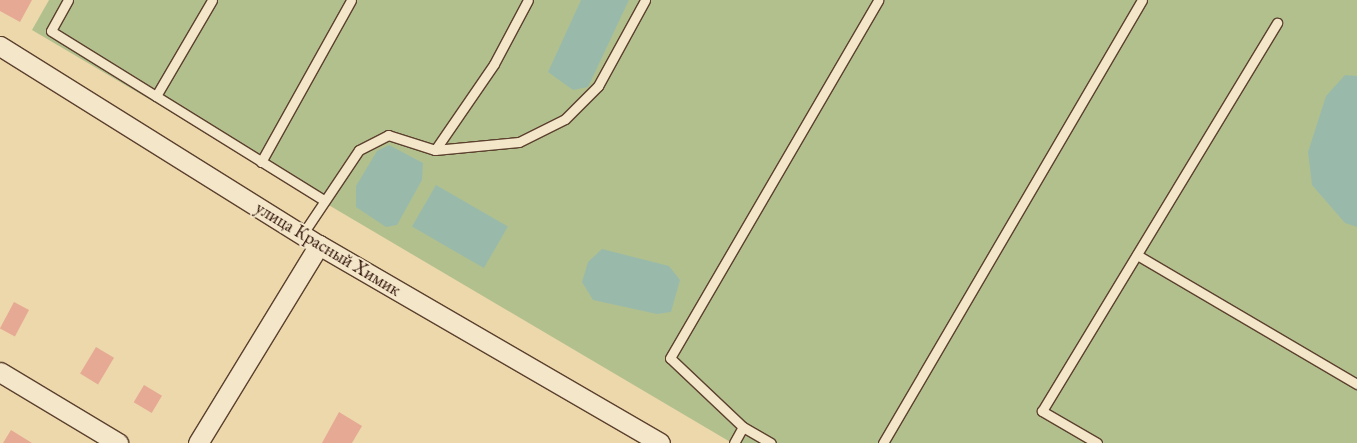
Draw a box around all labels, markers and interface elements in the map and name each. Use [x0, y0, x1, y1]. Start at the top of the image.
street label: улица Красный Химик [251, 197, 405, 301]

